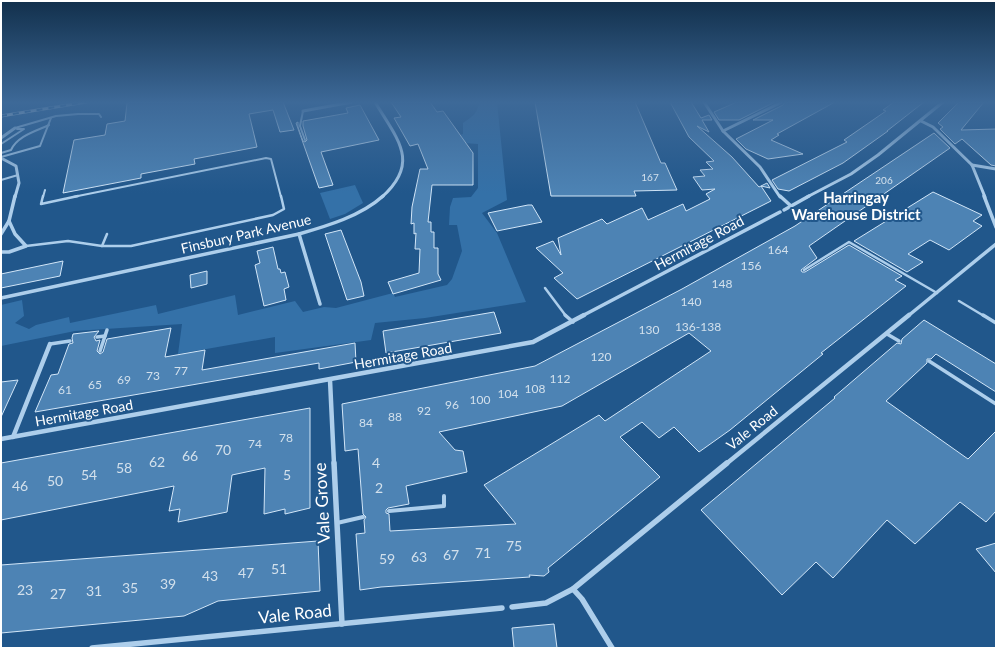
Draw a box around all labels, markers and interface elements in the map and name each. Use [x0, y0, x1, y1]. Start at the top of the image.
house number: 167 [641, 171, 659, 183]
house number: 206 [875, 174, 893, 186]
district label: Harringay Warehouse District [791, 188, 921, 223]
street label: Finsbury Park Avenue [179, 210, 313, 257]
street label: Hermitage Road [651, 212, 746, 273]
house number: 164 [768, 242, 788, 257]
house number: 156 [741, 258, 761, 273]
house number: 148 [712, 276, 732, 291]
house number: 140 [681, 294, 701, 309]
house number: 136-138 [675, 319, 721, 334]
house number: 130 [639, 322, 659, 337]
street label: Hermitage Road [353, 339, 453, 372]
house number: 120 [591, 349, 611, 364]
house number: 77 [174, 363, 188, 378]
house number: 73 [146, 368, 160, 383]
house number: 112 [550, 371, 570, 386]
house number: 69 [117, 372, 131, 387]
house number: 65 [88, 377, 102, 392]
house number: 108 [525, 381, 545, 396]
house number: 61 [58, 382, 72, 397]
house number: 104 [498, 386, 518, 401]
house number: 100 [470, 392, 490, 407]
street label: Hermitage Road [34, 396, 134, 429]
house number: 96 [445, 397, 459, 412]
street label: Vale Road [723, 402, 781, 453]
house number: 92 [417, 403, 431, 418]
house number: 88 [388, 409, 402, 424]
house number: 84 [359, 415, 373, 430]
house number: 78 [279, 430, 293, 445]
house number: 74 [248, 436, 262, 451]
house number: 70 [215, 441, 231, 458]
house number: 66 [182, 447, 198, 464]
house number: 62 [149, 453, 165, 470]
house number: 4 [372, 454, 380, 471]
house number: 58 [116, 459, 132, 476]
street label: Vale Grove [309, 462, 334, 544]
house number: 54 [81, 466, 97, 483]
house number: 5 [283, 466, 291, 483]
house number: 50 [47, 472, 63, 489]
house number: 46 [12, 477, 28, 494]
house number: 2 [375, 479, 383, 496]
house number: 75 [506, 537, 522, 554]
house number: 71 [475, 544, 491, 561]
house number: 67 [443, 546, 459, 563]
house number: 63 [411, 548, 427, 565]
house number: 59 [379, 550, 395, 567]
house number: 51 [271, 560, 287, 577]
house number: 47 [238, 564, 254, 581]
house number: 43 [202, 567, 218, 584]
house number: 39 [160, 575, 176, 592]
house number: 35 [122, 579, 138, 596]
house number: 23 [17, 581, 33, 598]
house number: 31 [86, 582, 102, 599]
house number: 27 [50, 585, 66, 602]
street label: Vale Road [257, 599, 333, 628]

